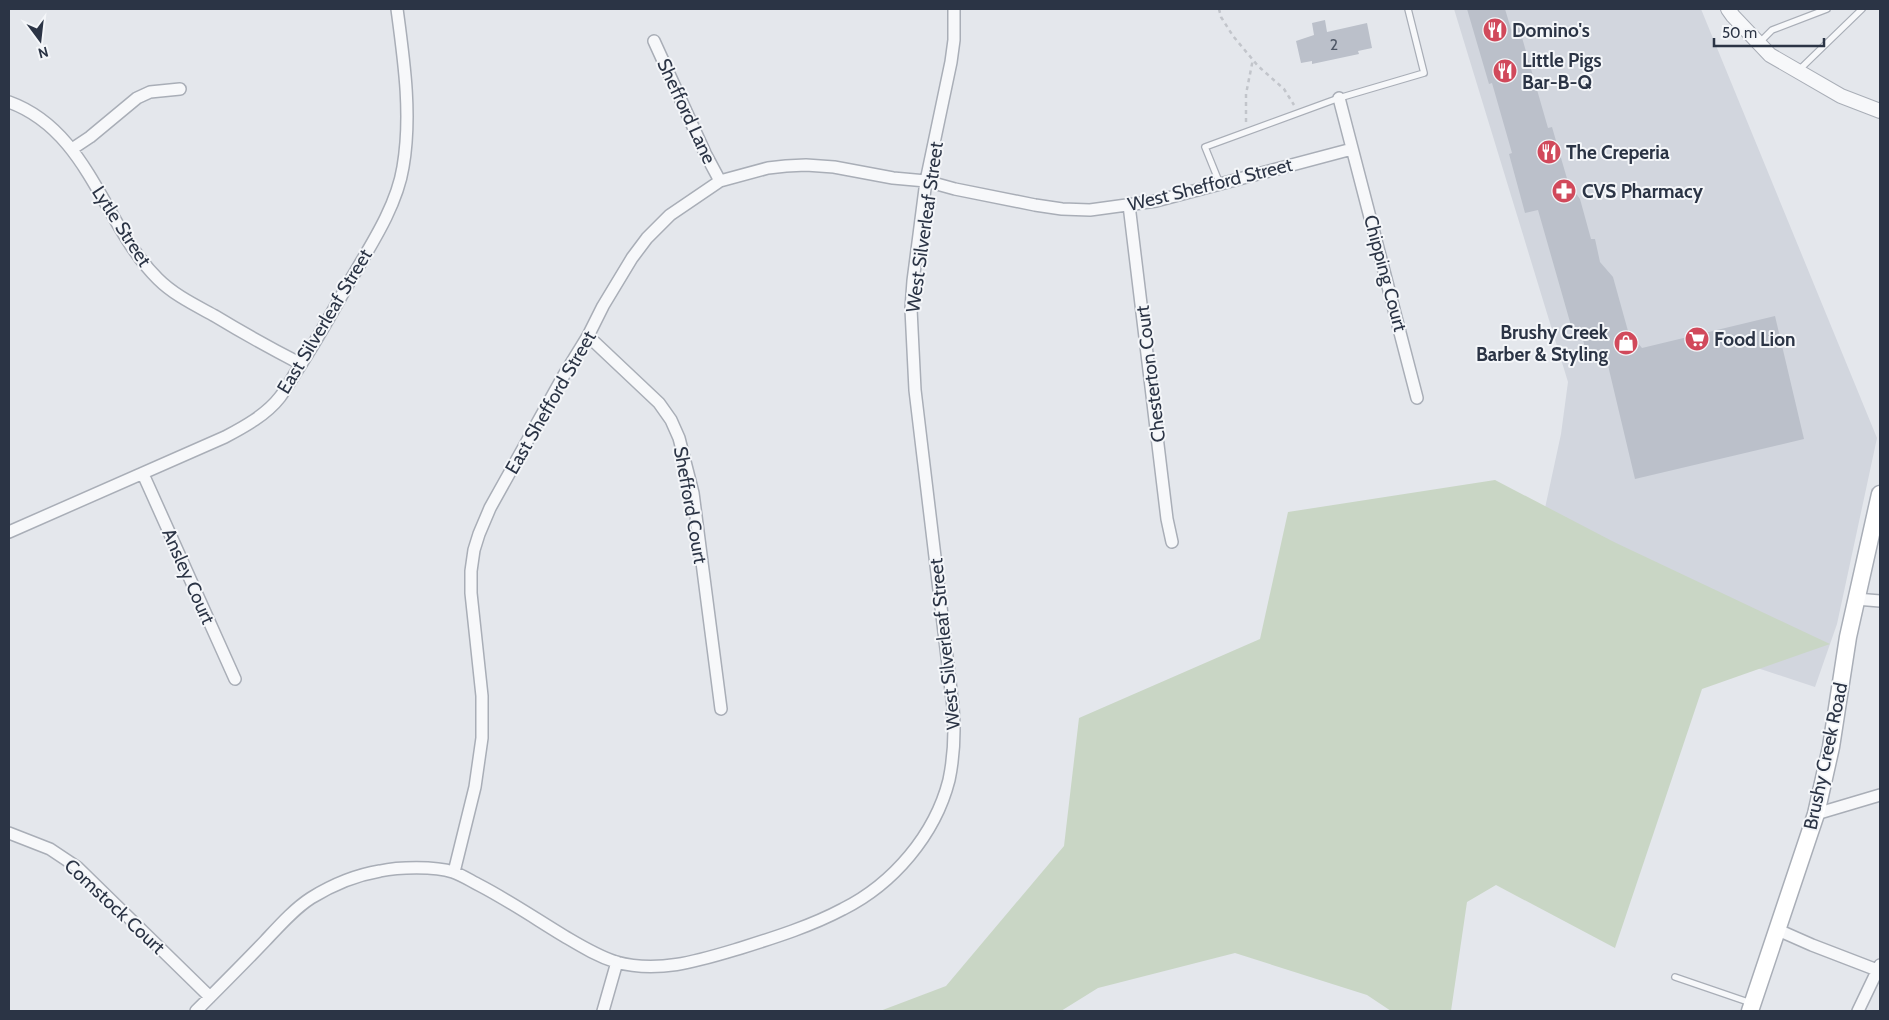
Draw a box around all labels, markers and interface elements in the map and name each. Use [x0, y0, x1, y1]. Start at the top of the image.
north arrow [15, 15, 65, 65]
scale bar [1714, 15, 1824, 47]
restaurant icon: Domino's [1482, 17, 1508, 43]
place label: Domino's [1512, 19, 1590, 42]
text: 50 m [1722, 24, 1757, 42]
house number: 2 [1330, 35, 1338, 54]
text: N [36, 43, 50, 63]
place label: Little Pigs Bar-B-Q [1522, 49, 1601, 94]
street label: Shefford Lane [652, 55, 721, 168]
restaurant icon: Little Pigs Bar-B-Q [1492, 58, 1518, 84]
restaurant icon: The Creperia [1536, 139, 1562, 165]
street label: West Silverleaf Street [901, 140, 948, 314]
place label: The Creperia [1566, 141, 1670, 164]
street label: West Shefford Street [1125, 153, 1295, 216]
pharmacy icon: CVS Pharmacy [1551, 178, 1577, 204]
place label: CVS Pharmacy [1582, 180, 1704, 203]
street label: Lytle Street [87, 182, 156, 271]
street label: Chipping Court [1359, 212, 1412, 335]
street label: East Silverleaf Street [272, 244, 377, 398]
street label: Chesterton Court [1131, 304, 1170, 444]
place label: Brushy Creek Barber & Styling [1476, 321, 1609, 366]
street label: East Shefford Street [500, 326, 601, 478]
supermarket icon: Food Lion [1684, 326, 1710, 352]
place label: Food Lion [1714, 328, 1795, 351]
shop icon: Brushy Creek Barber & Styling [1613, 330, 1639, 356]
street label: Shefford Court [669, 445, 712, 566]
street label: Ansley Court [157, 525, 220, 628]
street label: West Silverleaf Street [924, 556, 965, 731]
street label: Brushy Creek Road [1799, 680, 1852, 832]
street label: Comstock Court [60, 854, 170, 959]

